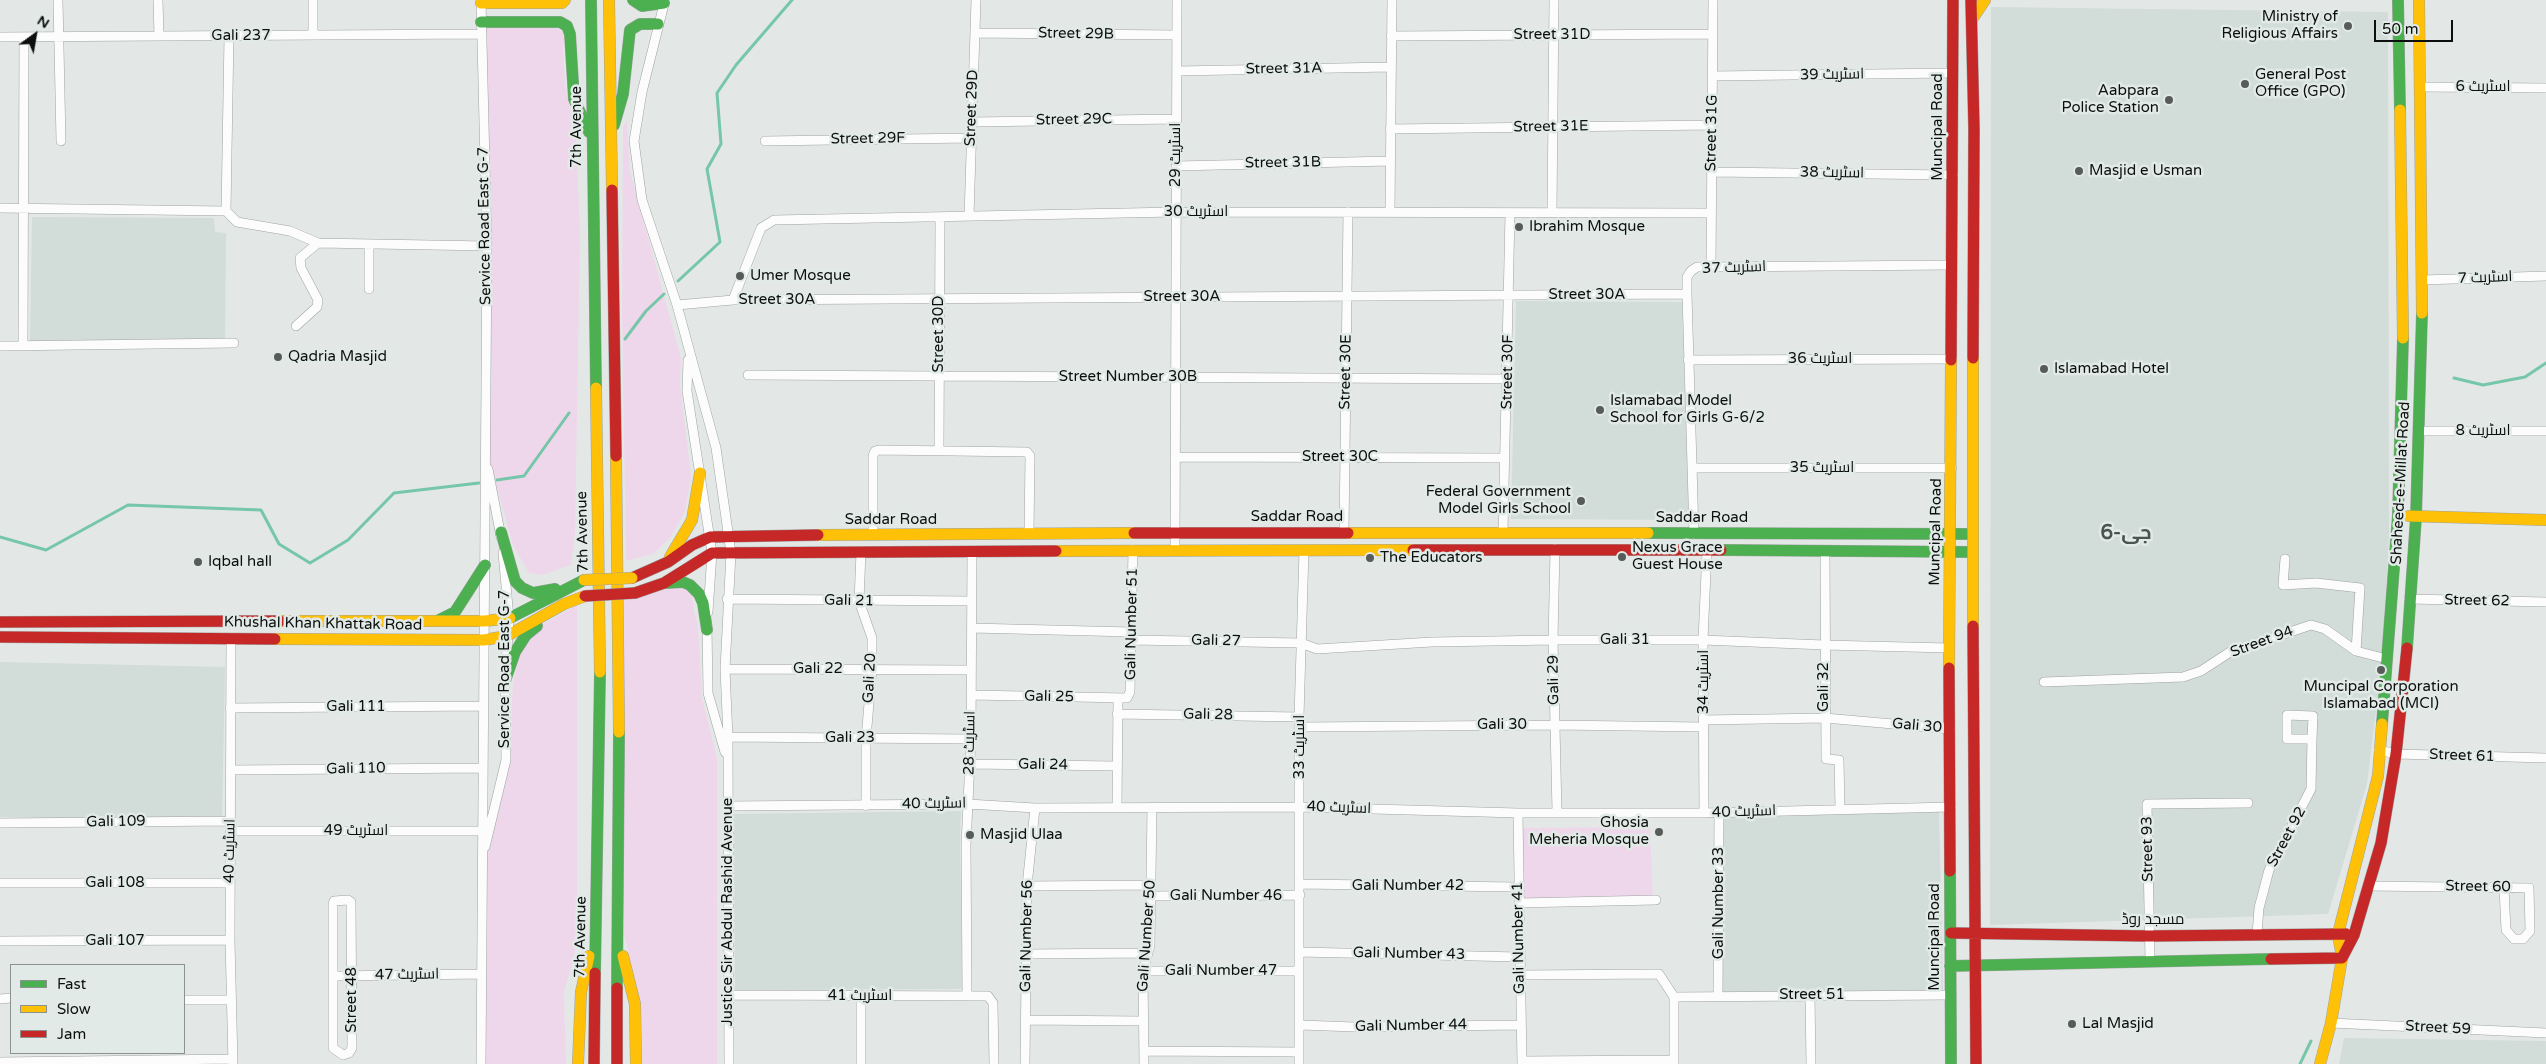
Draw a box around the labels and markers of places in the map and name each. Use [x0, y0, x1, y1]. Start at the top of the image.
place label: Ministry of Religious Affairs [2221, 8, 2338, 43]
marker: Ministry of Religious Affairs [2342, 20, 2354, 32]
place label: General Post Office (GPO) [2255, 66, 2346, 101]
marker: General Post Office (GPO) [2239, 78, 2251, 90]
place label: Aabpara Police Station [2062, 82, 2159, 117]
marker: Aabpara Police Station [2163, 94, 2175, 106]
place label: Masjid e Usman [2089, 162, 2202, 180]
marker: Masjid e Usman [2073, 165, 2085, 177]
place label: Ibrahim Mosque [1529, 218, 1645, 236]
marker: Ibrahim Mosque [1513, 221, 1525, 233]
place label: Umer Mosque [750, 267, 851, 285]
marker: Umer Mosque [734, 270, 746, 282]
place label: Qadria Masjid [288, 348, 387, 366]
marker: Qadria Masjid [272, 351, 284, 363]
place label: Islamabad Hotel [2054, 360, 2169, 378]
marker: Islamabad Hotel [2038, 363, 2050, 375]
place label: Islamabad Model School for Girls G-6/2 [1610, 392, 1765, 427]
marker: Islamabad Model School for Girls G-6/2 [1594, 404, 1606, 416]
place label: Federal Government Model Girls School [1426, 483, 1571, 518]
marker: Federal Government Model Girls School [1575, 495, 1587, 507]
place label: Nexus Grace Guest House [1632, 539, 1723, 574]
place label: The Educators [1380, 549, 1482, 567]
marker: Nexus Grace Guest House [1616, 551, 1628, 563]
marker: The Educators [1364, 552, 1376, 564]
place label: Iqbal hall [208, 553, 272, 571]
marker: Iqbal hall [192, 556, 204, 568]
marker: Muncipal Corporation Islamabad (MCI) [2375, 664, 2387, 676]
place label: Muncipal Corporation Islamabad (MCI) [2303, 678, 2459, 713]
place label: Ghosia Meheria Mosque [1529, 814, 1649, 849]
place label: Masjid Ulaa [980, 826, 1063, 844]
marker: Ghosia Meheria Mosque [1653, 826, 1665, 838]
marker: Masjid Ulaa [964, 829, 976, 841]
place label: Lal Masjid [2082, 1015, 2154, 1033]
marker: Lal Masjid [2066, 1018, 2078, 1030]

